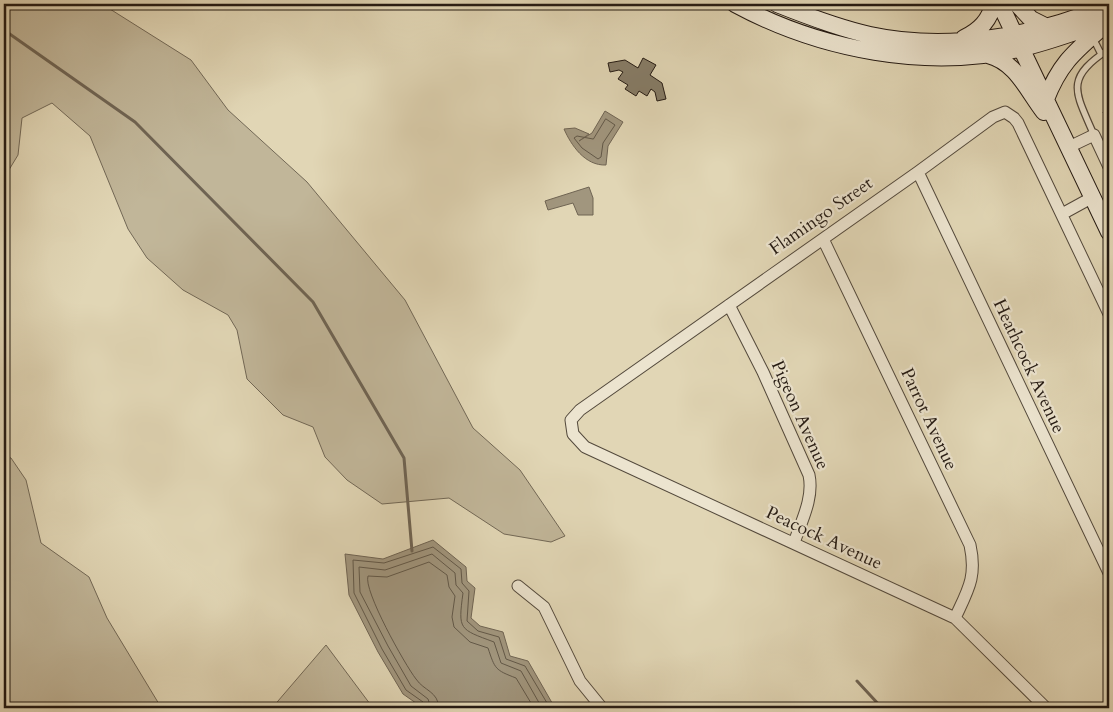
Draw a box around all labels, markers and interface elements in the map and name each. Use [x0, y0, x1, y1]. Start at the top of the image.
street label: Flamingo Street [764, 171, 878, 261]
street label: Heathcock Avenue [987, 295, 1071, 437]
street label: Pigeon Avenue [765, 356, 835, 474]
street label: Parrot Avenue [894, 364, 964, 474]
street label: Peacock Avenue [762, 500, 886, 576]

